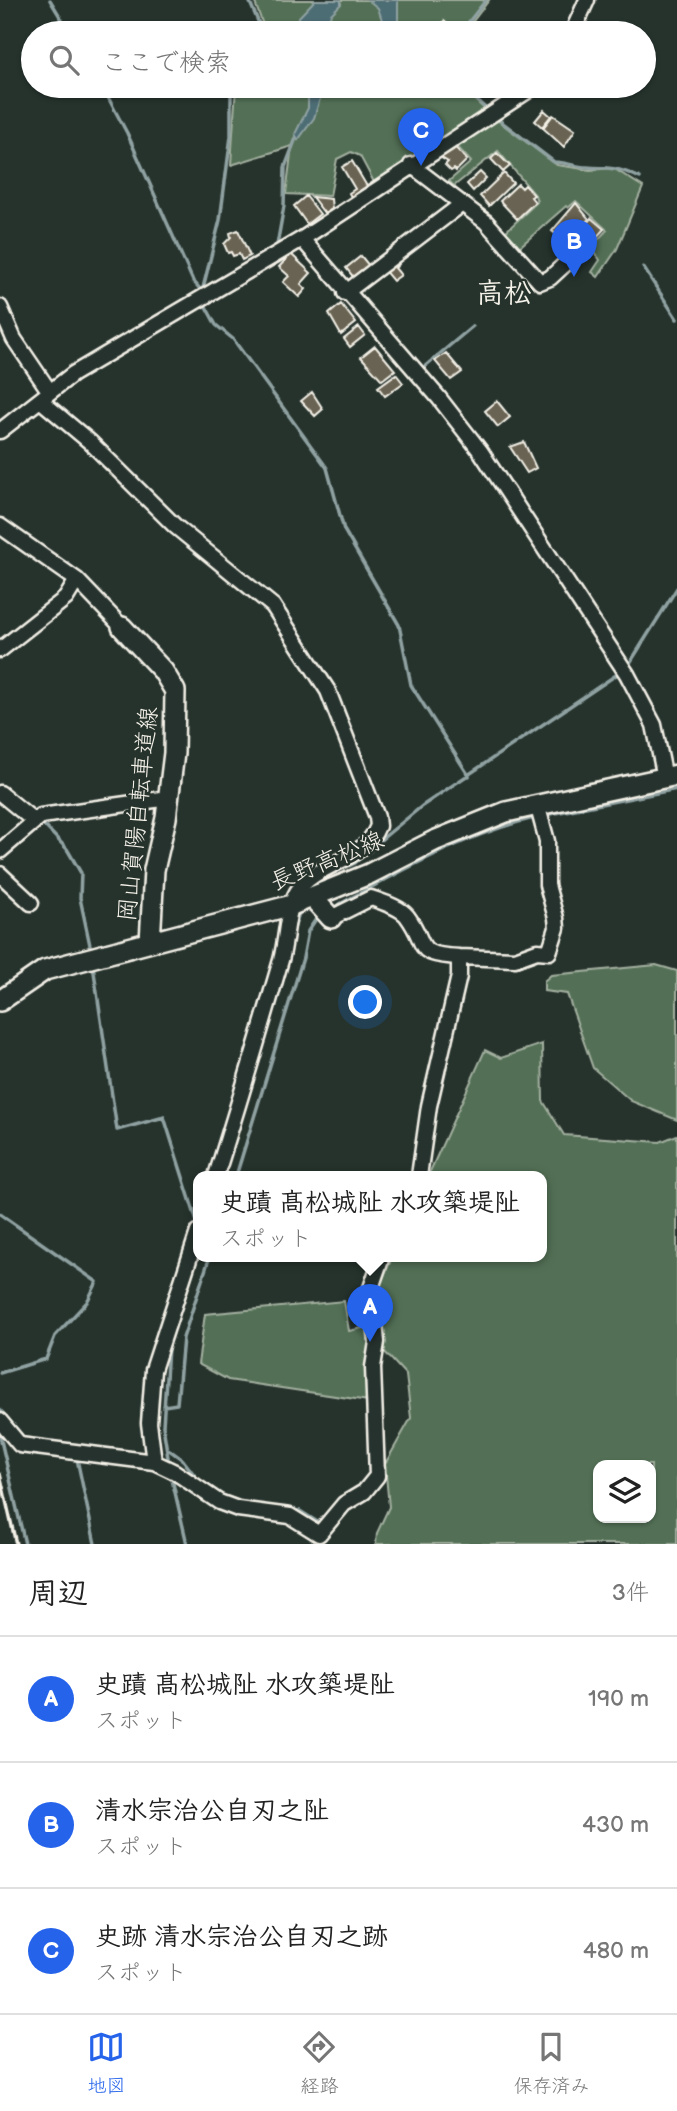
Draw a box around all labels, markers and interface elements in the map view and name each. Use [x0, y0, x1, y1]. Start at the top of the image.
search box [21, 21, 656, 98]
icon: search [45, 41, 83, 79]
text: ここで検索 [101, 48, 231, 79]
pin: C [398, 108, 444, 166]
pin: B [551, 219, 597, 277]
district label: 高松 [476, 277, 532, 310]
street label: 岡山賀陽自転車道線 [112, 705, 164, 923]
street label: 長野高松線 [266, 825, 388, 897]
your location [348, 985, 382, 1019]
popup [193, 1171, 547, 1262]
text: 史蹟 髙松城阯 水攻築堤阯 [220, 1188, 520, 1219]
text: スポット [220, 1225, 312, 1253]
pin: A [347, 1284, 393, 1342]
map controls [593, 1460, 656, 1523]
button: layers [593, 1460, 656, 1523]
text: 周辺 [28, 1576, 88, 1612]
text: 3件 [612, 1579, 649, 1607]
text: 史蹟 髙松城阯 水攻築堤阯 [95, 1670, 395, 1701]
text: A [44, 1685, 58, 1713]
text: 190 m [588, 1685, 649, 1713]
text: スポット [95, 1707, 187, 1735]
text: 清水宗治公自刃之阯 [95, 1796, 329, 1827]
text: B [43, 1811, 59, 1839]
text: 430 m [582, 1811, 649, 1839]
text: スポット [95, 1833, 187, 1861]
text: 史跡 清水宗治公自刃之跡 [95, 1922, 388, 1953]
text: C [43, 1937, 59, 1965]
text: 480 m [583, 1937, 649, 1965]
text: スポット [95, 1959, 187, 1987]
tab: 地図 [87, 2028, 126, 2098]
tab: 経路 [300, 2028, 339, 2098]
tab: 保存済み [513, 2028, 590, 2098]

